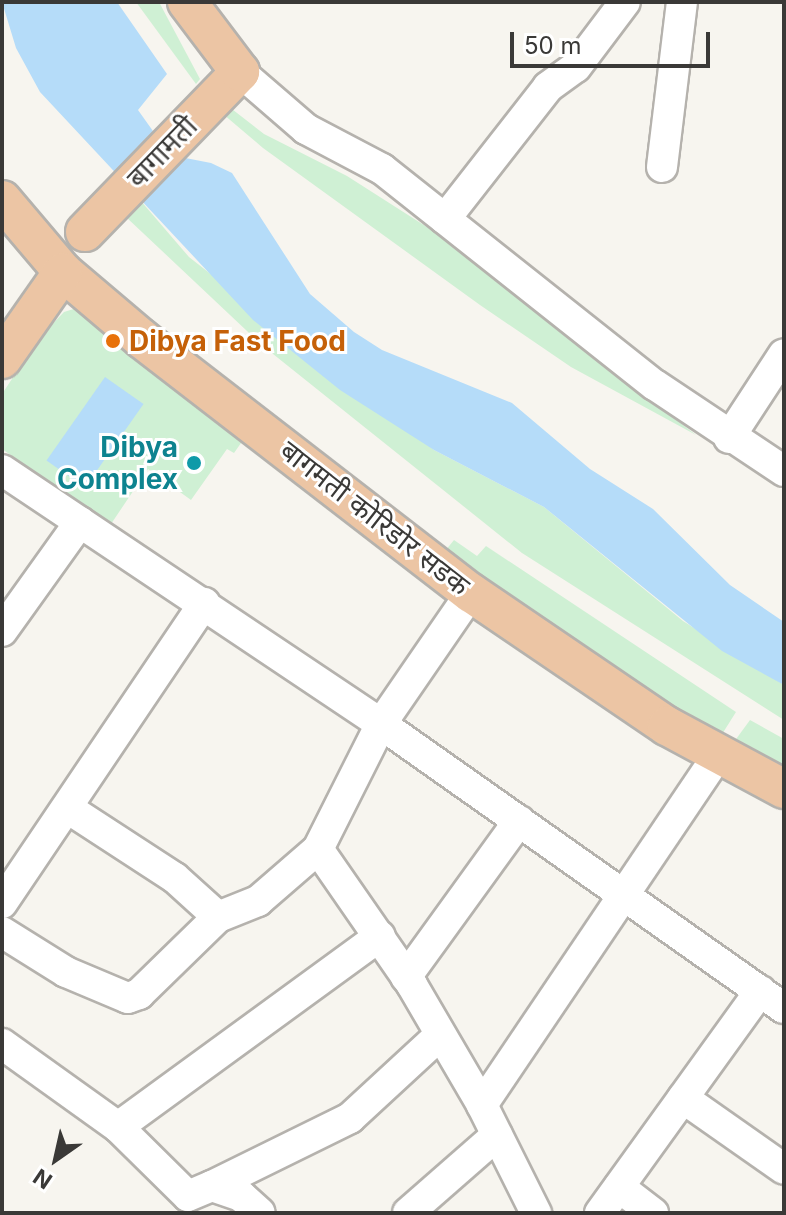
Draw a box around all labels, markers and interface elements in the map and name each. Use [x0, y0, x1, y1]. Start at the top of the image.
scale bar [514, 16, 714, 66]
text: 50 m [524, 31, 582, 60]
street label: बागामती [120, 109, 204, 195]
place label: Dibya Fast Food [129, 324, 346, 358]
marker: Dibya Fast Food [104, 332, 122, 350]
place label: Dibya Complex [57, 430, 178, 496]
street label: बागमती कोरिडोर सडक [274, 434, 476, 602]
marker: Dibya Complex [185, 454, 203, 472]
north arrow [16, 1119, 96, 1199]
text: N [28, 1163, 57, 1194]

